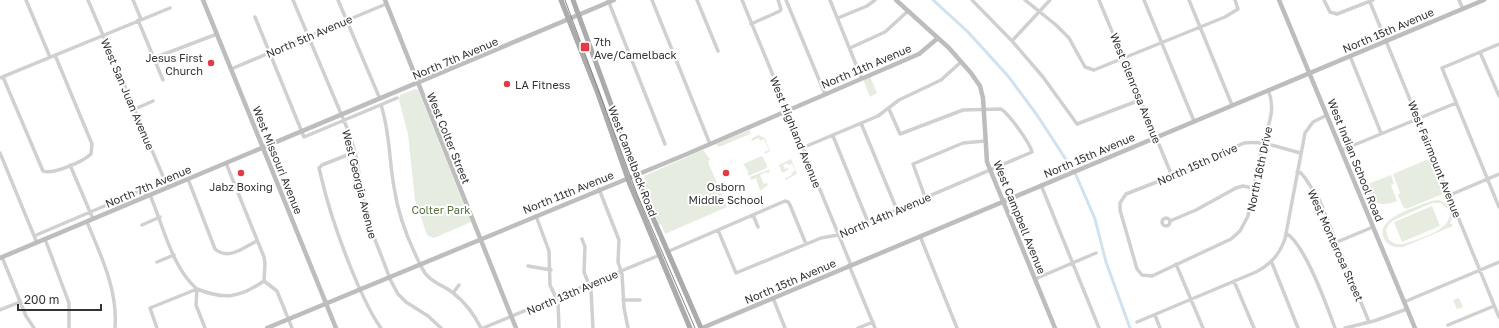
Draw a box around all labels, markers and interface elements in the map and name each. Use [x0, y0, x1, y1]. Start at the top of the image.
street label: North 15th Avenue [1340, 5, 1436, 55]
street label: North 5th Avenue [264, 12, 354, 60]
street label: West Glenrosa Avenue [1108, 31, 1164, 145]
street label: North 7th Avenue [410, 34, 500, 82]
place label: 7th Ave/Camelback [594, 35, 677, 61]
street label: West San Juan Avenue [99, 36, 157, 152]
marker: 7th Ave/Camelback [579, 41, 591, 53]
street label: North 11th Avenue [819, 41, 913, 91]
place label: Jesus First Church [145, 51, 203, 77]
marker: Jesus First Church [206, 58, 216, 68]
street label: West Highland Avenue [768, 74, 824, 190]
place label: LA Fitness [515, 78, 571, 91]
marker: LA Fitness [502, 79, 512, 89]
street label: West Colter Street [425, 90, 473, 186]
street label: West Indian School Road [1325, 97, 1387, 223]
street label: West Fairmount Avenue [1406, 99, 1464, 219]
street label: West Missouri Avenue [250, 104, 306, 216]
street label: West Camelback Road [606, 104, 660, 218]
street label: North 16th Drive [1244, 125, 1274, 213]
street label: West Georgia Avenue [340, 128, 380, 240]
street label: North 15th Avenue [1041, 130, 1137, 180]
street label: North 15th Drive [1155, 141, 1239, 187]
street label: West Campbell Avenue [991, 158, 1049, 276]
street label: North 7th Avenue [103, 162, 193, 210]
marker: Jabz Boxing [236, 168, 246, 178]
street label: North 11th Avenue [521, 168, 615, 216]
marker: Osborn Middle School [721, 168, 731, 178]
place label: Jabz Boxing [209, 180, 273, 193]
place label: Osborn Middle School [689, 180, 764, 206]
street label: West Monterosa Street [1305, 187, 1367, 303]
street label: North 14th Avenue [837, 190, 933, 240]
park label: Colter Park [411, 203, 471, 216]
street label: North 15th Avenue [742, 256, 838, 306]
street label: North 13th Avenue [524, 267, 620, 317]
scale bar [18, 286, 101, 312]
text: 200 m [24, 292, 59, 307]

